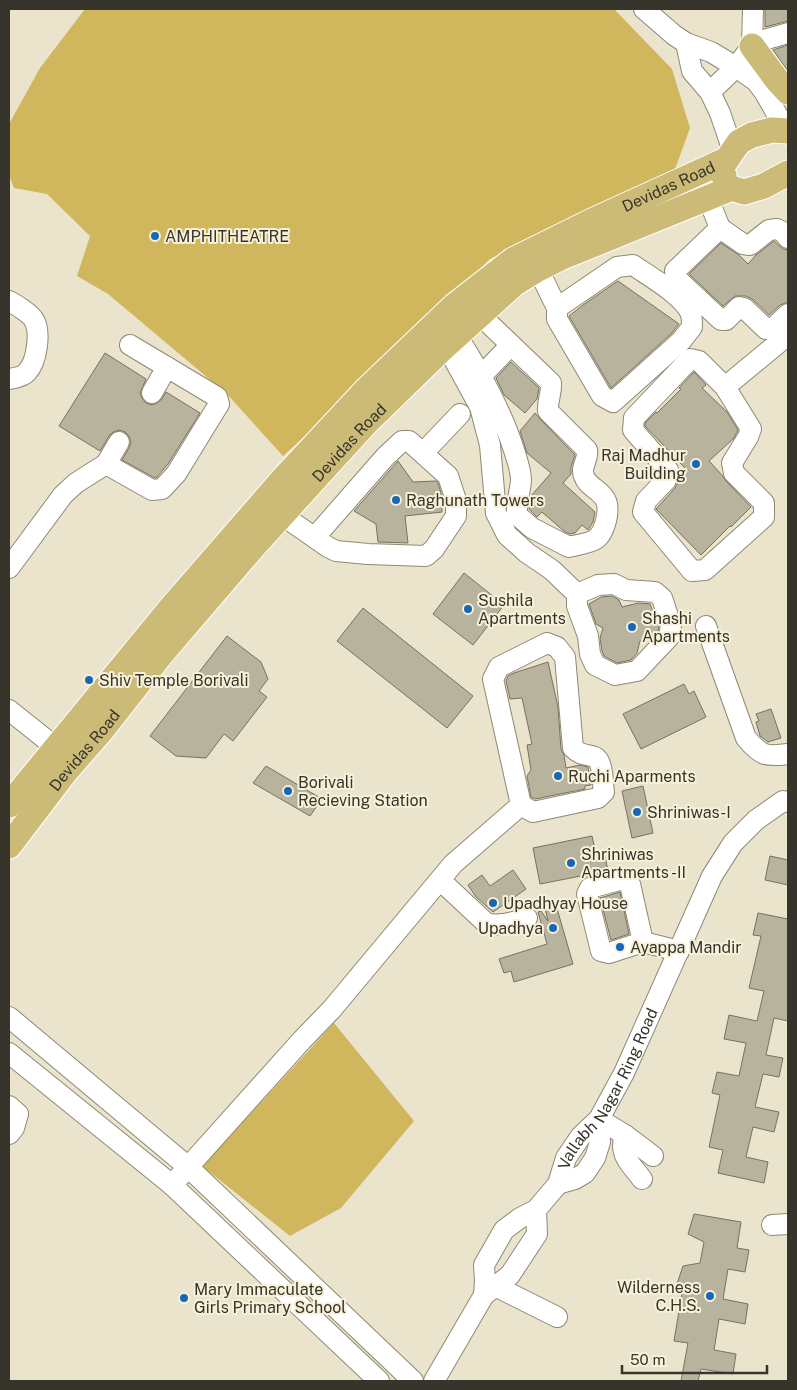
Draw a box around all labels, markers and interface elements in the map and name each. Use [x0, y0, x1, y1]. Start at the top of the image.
street label: Devidas Road [619, 157, 718, 216]
place label: AMPHITHEATRE [165, 227, 289, 246]
marker: AMPHITHEATRE [149, 230, 161, 242]
street label: Devidas Road [308, 399, 390, 486]
place label: Raj Madhur Building [601, 446, 686, 483]
marker: Raj Madhur Building [690, 458, 702, 470]
place label: Raghunath Towers [406, 491, 544, 510]
marker: Raghunath Towers [390, 494, 402, 506]
place label: Sushila Apartments [478, 591, 566, 628]
marker: Sushila Apartments [462, 603, 474, 615]
place label: Shashi Apartments [642, 609, 730, 646]
marker: Shashi Apartments [626, 621, 638, 633]
place label: Shiv Temple Borivali [99, 671, 248, 690]
marker: Shiv Temple Borivali [83, 674, 95, 686]
street label: Devidas Road [45, 706, 124, 795]
place label: Ruchi Aparments [568, 767, 696, 786]
marker: Ruchi Aparments [552, 770, 564, 782]
place label: Borivali Recieving Station [298, 773, 428, 810]
marker: Borivali Recieving Station [282, 785, 294, 797]
place label: Shriniwas-I [647, 803, 731, 822]
marker: Shriniwas-I [631, 806, 643, 818]
place label: Shriniwas Apartments -II [581, 845, 686, 882]
marker: Shriniwas Apartments -II [565, 857, 577, 869]
place label: Upadhyay House [503, 894, 628, 913]
marker: Upadhyay House [487, 897, 499, 909]
place label: Upadhya [478, 919, 543, 938]
marker: Upadhya [547, 922, 559, 934]
place label: Ayappa Mandir [630, 938, 741, 957]
marker: Ayappa Mandir [614, 941, 626, 953]
street label: Vallabh Nagar Ring Road [554, 1005, 661, 1172]
place label: Wilderness C.H.S. [617, 1278, 700, 1315]
place label: Mary Immaculate Girls Primary School [194, 1280, 346, 1317]
marker: Wilderness C.H.S. [704, 1290, 716, 1302]
marker: Mary Immaculate Girls Primary School [178, 1292, 190, 1304]
scale bar [622, 1342, 767, 1374]
text: 50 m [630, 1351, 665, 1368]

